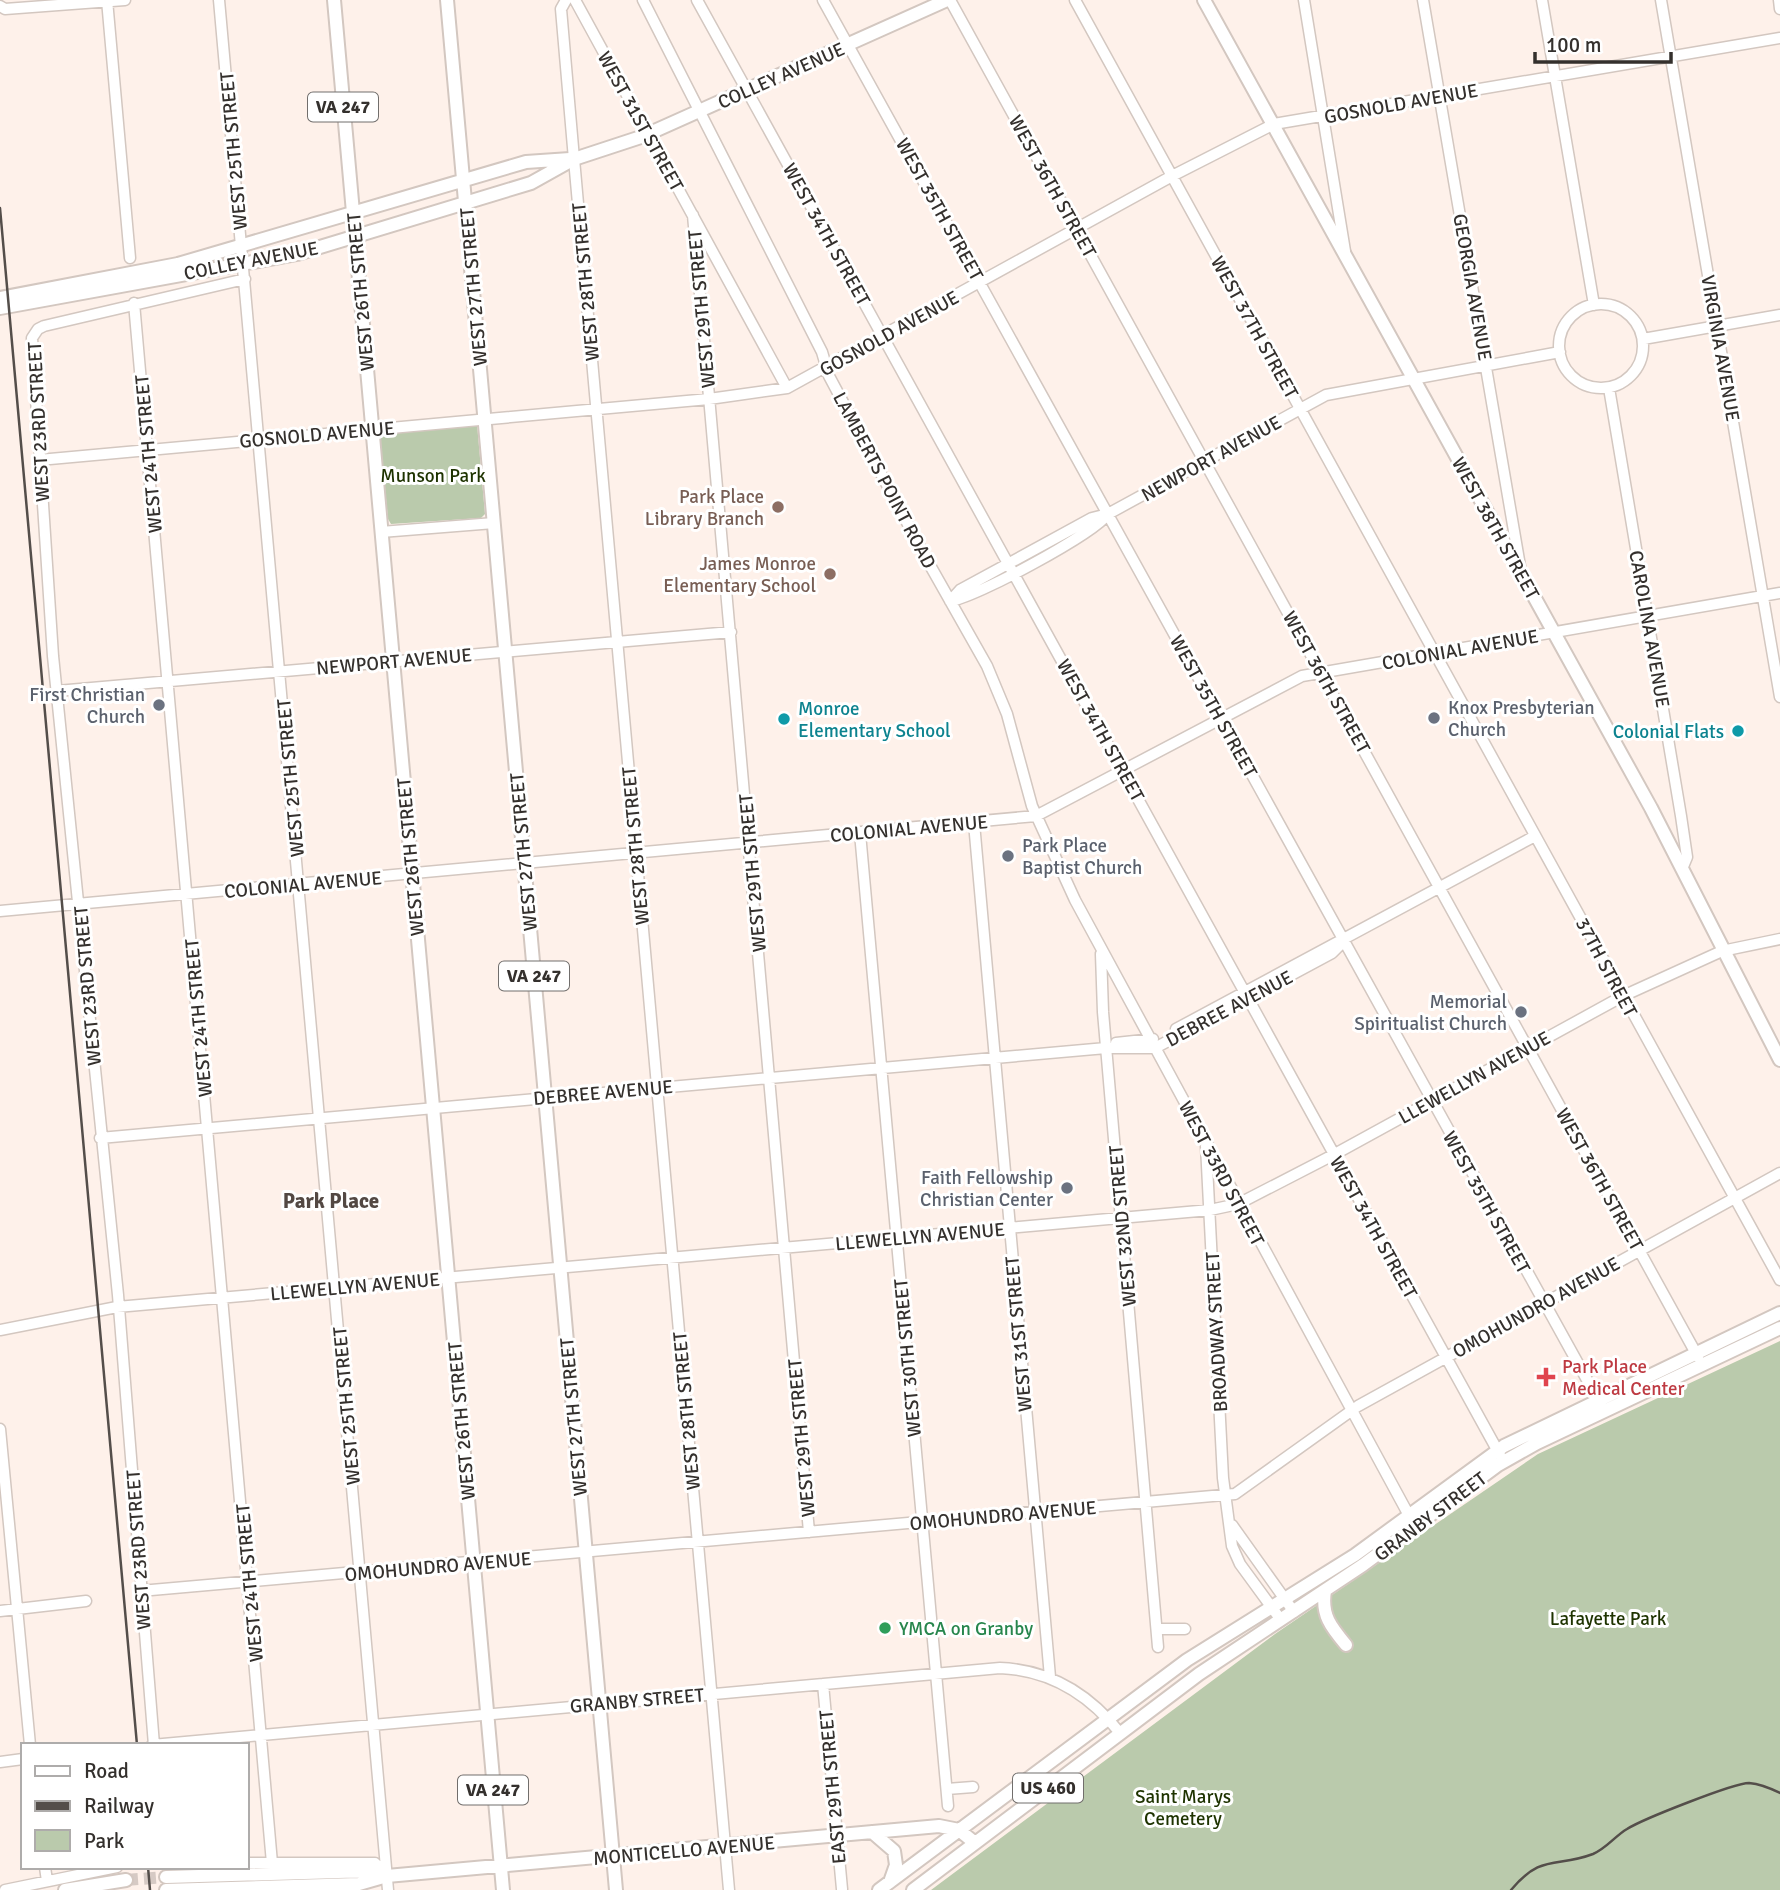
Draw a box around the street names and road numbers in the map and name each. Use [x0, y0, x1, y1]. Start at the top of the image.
street label: COLLEY AVENUE [714, 37, 849, 115]
street label: WEST 31ST STREET [592, 47, 689, 196]
street label: WEST 25TH STREET [215, 70, 253, 231]
street label: GOSNOLD AVENUE [1322, 79, 1480, 129]
road number: VA 247 [308, 92, 378, 122]
street label: WEST 36TH STREET [1003, 111, 1101, 262]
street label: WEST 35TH STREET [890, 134, 988, 285]
street label: WEST 34TH STREET [777, 159, 875, 310]
street label: WEST 28TH STREET [567, 201, 605, 362]
street label: WEST 27TH STREET [455, 206, 493, 367]
street label: WEST 26TH STREET [342, 211, 380, 372]
street label: GEORGIA AVENUE [1447, 212, 1497, 363]
street label: WEST 29TH STREET [683, 228, 721, 389]
street label: COLLEY AVENUE [182, 236, 320, 286]
street label: WEST 37TH STREET [1205, 252, 1303, 403]
street label: VIRGINIA AVENUE [1695, 273, 1745, 423]
street label: GOSNOLD AVENUE [816, 286, 963, 382]
street label: WEST 23RD STREET [23, 340, 55, 503]
street label: WEST 24TH STREET [130, 373, 168, 534]
street label: LAMBERTS POINT ROAD [827, 388, 941, 573]
street label: NEWPORT AVENUE [1137, 410, 1286, 507]
street label: GOSNOLD AVENUE [239, 416, 396, 454]
street label: WEST 38TH STREET [1446, 453, 1544, 604]
street label: CAROLINA AVENUE [1623, 549, 1675, 710]
street label: WEST 36TH STREET [1277, 607, 1375, 758]
street label: COLONIAL AVENUE [1380, 624, 1540, 676]
street label: WEST 35TH STREET [1164, 631, 1262, 782]
street label: NEWPORT AVENUE [315, 643, 473, 681]
street label: WEST 34TH STREET [1051, 655, 1149, 806]
street label: WEST 25TH STREET [272, 697, 310, 858]
street label: WEST 28TH STREET [617, 765, 655, 926]
street label: WEST 27TH STREET [505, 771, 543, 932]
street label: WEST 26TH STREET [392, 776, 430, 937]
street label: WEST 29TH STREET [734, 792, 772, 953]
street label: COLONIAL AVENUE [829, 810, 989, 848]
street label: COLONIAL AVENUE [223, 866, 383, 904]
street label: WEST 23RD STREET [69, 904, 107, 1067]
street label: 37TH STREET [1570, 914, 1642, 1022]
street label: WEST 24TH STREET [180, 937, 218, 1098]
road number: VA 247 [499, 961, 569, 990]
street label: DEBREE AVENUE [1162, 965, 1297, 1052]
street label: LLEWELLYN AVENUE [1394, 1026, 1555, 1130]
street label: DEBREE AVENUE [532, 1075, 674, 1111]
street label: WEST 33RD STREET [1173, 1097, 1270, 1251]
street label: WEST 36TH STREET [1550, 1104, 1648, 1255]
street label: WEST 35TH STREET [1437, 1127, 1535, 1278]
street label: WEST 32ND STREET [1104, 1143, 1142, 1308]
street label: WEST 34TH STREET [1324, 1152, 1422, 1303]
street label: LLEWELLYN AVENUE [834, 1218, 1006, 1256]
street label: BROADWAY STREET [1201, 1251, 1233, 1413]
street label: OMOHUNDRO AVENUE [1449, 1252, 1624, 1364]
street label: WEST 31ST STREET [1000, 1254, 1038, 1413]
street label: LLEWELLYN AVENUE [269, 1268, 441, 1306]
street label: WEST 30TH STREET [889, 1277, 927, 1438]
street label: WEST 25TH STREET [328, 1325, 366, 1486]
street label: WEST 28TH STREET [668, 1330, 706, 1491]
street label: WEST 27TH STREET [555, 1336, 593, 1497]
street label: WEST 26TH STREET [443, 1340, 481, 1501]
street label: WEST 29TH STREET [783, 1357, 821, 1518]
street label: GRANBY STREET [1370, 1466, 1492, 1567]
street label: WEST 23RD STREET [121, 1468, 157, 1631]
street label: OMOHUNDRO AVENUE [909, 1496, 1098, 1536]
street label: WEST 24TH STREET [231, 1502, 269, 1663]
street label: OMOHUNDRO AVENUE [344, 1547, 533, 1587]
street label: GRANBY STREET [569, 1683, 706, 1719]
street label: EAST 29TH STREET [814, 1708, 852, 1865]
road number: US 460 [1013, 1773, 1083, 1802]
road number: VA 247 [458, 1776, 528, 1804]
street label: MONTICELLO AVENUE [592, 1831, 776, 1871]

